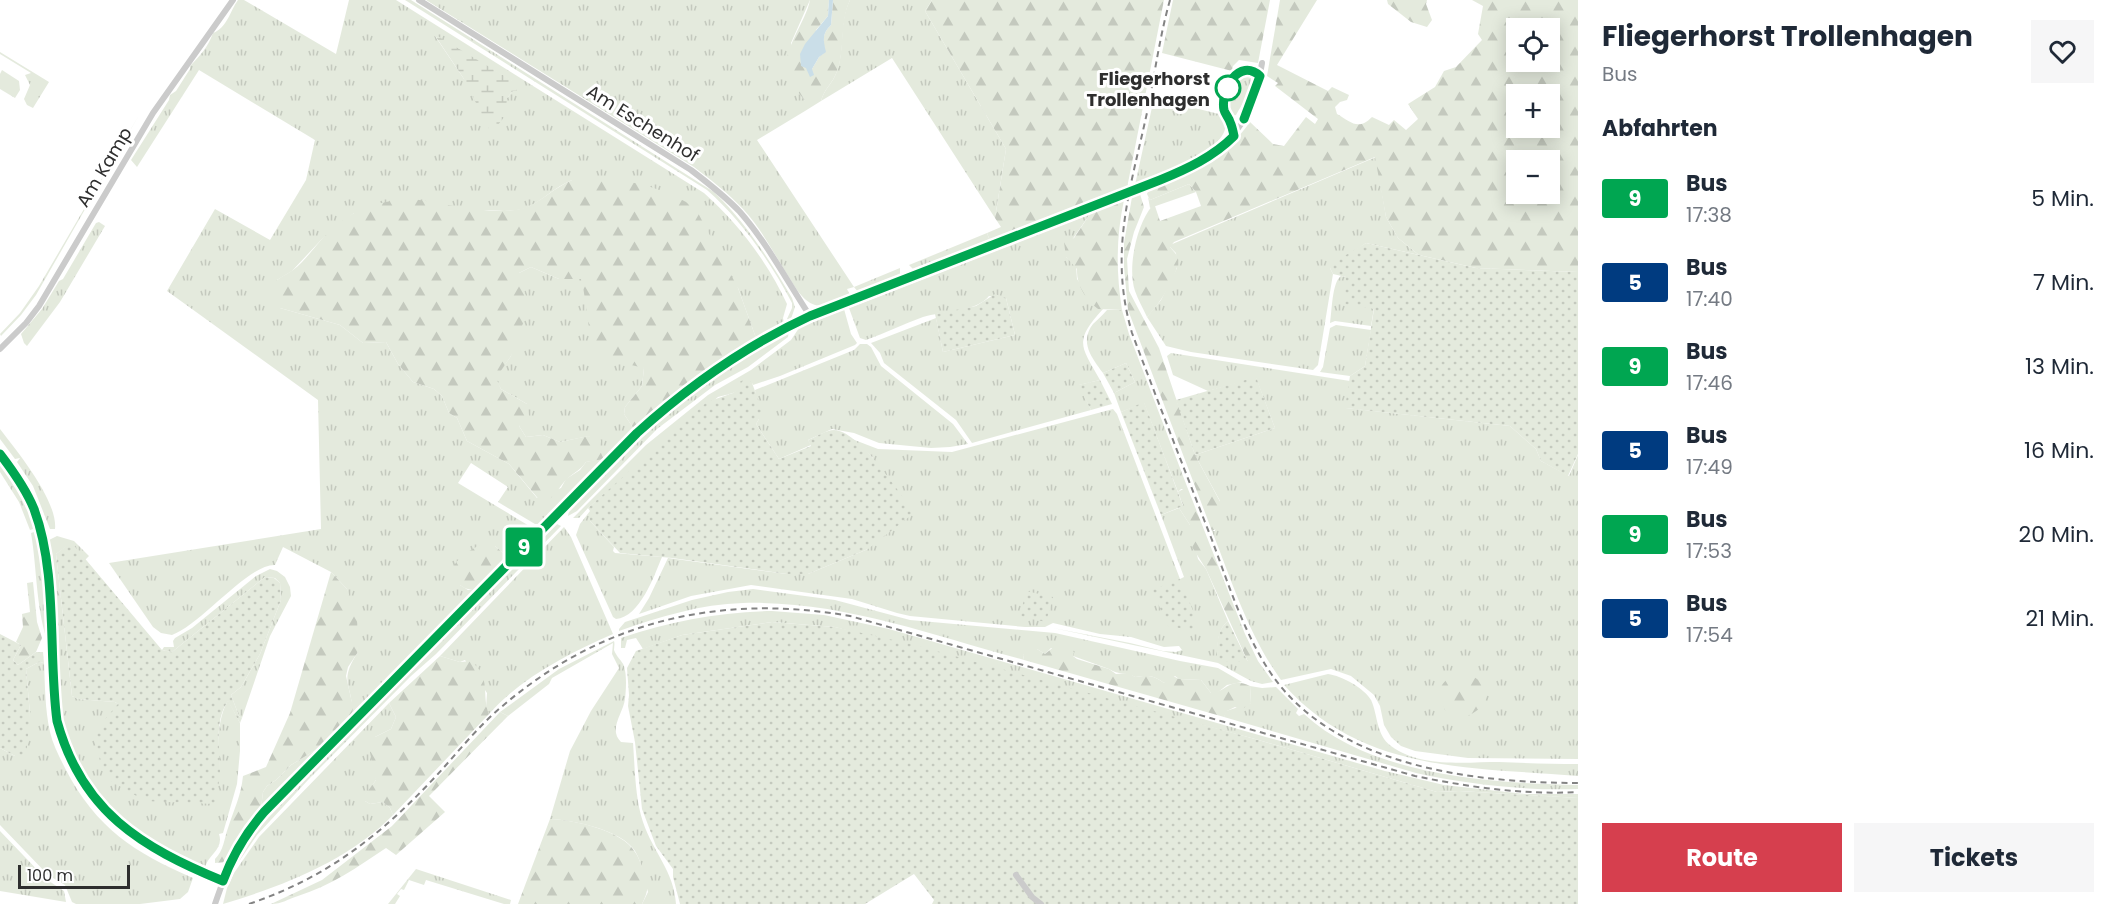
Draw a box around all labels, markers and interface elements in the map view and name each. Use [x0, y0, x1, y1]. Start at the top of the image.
text: Fliegerhorst Trollenhagen [1602, 17, 1973, 56]
map controls [1506, 18, 1560, 204]
button: locate [1506, 18, 1560, 72]
button: heart [2031, 20, 2094, 83]
text: Bus [1602, 60, 1638, 88]
place label: Fliegerhorst Trollenhagen [1087, 66, 1210, 112]
marker: Fliegerhorst Trollenhagen [1215, 75, 1241, 101]
street label: Am Eschenhof [582, 78, 704, 168]
button: + [1506, 84, 1560, 138]
text: Abfahrten [1602, 113, 1718, 144]
street label: Am Kamp [70, 122, 138, 212]
button: − [1506, 150, 1560, 204]
text: Bus [1686, 168, 1728, 199]
text: 5 Min. [2031, 183, 2094, 214]
text: 9 [1629, 184, 1641, 213]
text: 17:38 [1686, 201, 1732, 229]
text: Bus [1686, 252, 1728, 283]
text: 7 Min. [2033, 267, 2094, 298]
text: 5 [1628, 268, 1642, 297]
text: 17:40 [1686, 285, 1733, 313]
text: Bus [1686, 336, 1728, 367]
text: 13 Min. [2025, 351, 2094, 382]
text: 9 [1629, 352, 1641, 381]
text: 17:46 [1686, 369, 1733, 397]
text: Bus [1686, 420, 1728, 451]
text: 16 Min. [2024, 435, 2094, 466]
text: 5 [1628, 436, 1642, 465]
text: 17:49 [1686, 453, 1733, 481]
text: Bus [1686, 504, 1728, 535]
text: 20 Min. [2019, 519, 2094, 550]
text: 9 [1629, 520, 1641, 549]
line badge: 9 [504, 528, 544, 566]
text: 9 [518, 533, 530, 562]
text: 17:53 [1686, 537, 1732, 565]
text: Bus [1686, 588, 1728, 619]
text: 21 Min. [2025, 603, 2094, 634]
text: 5 [1628, 604, 1642, 633]
text: 17:54 [1686, 621, 1733, 649]
button: Route [1602, 823, 1842, 892]
button: Tickets [1854, 823, 2094, 892]
scale bar [18, 862, 130, 890]
text: 100 m [27, 864, 73, 887]

